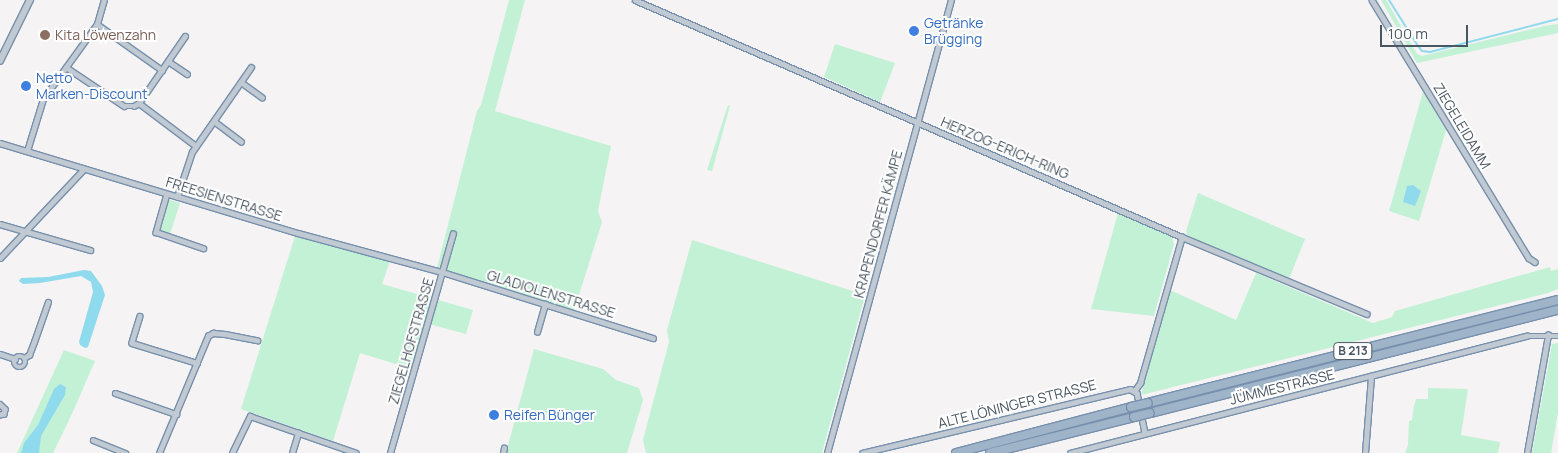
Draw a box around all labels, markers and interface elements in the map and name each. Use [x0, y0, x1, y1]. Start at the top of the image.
place label: Getränke Brügging [924, 15, 984, 48]
scale bar [1383, 15, 1470, 47]
text: 100 m [1388, 23, 1428, 44]
marker: Getränke Brügging [908, 25, 920, 37]
place label: Kita Löwenzahn [55, 27, 156, 43]
marker: Kita Löwenzahn [39, 29, 51, 41]
place label: Netto Marken-Discount [36, 70, 148, 102]
marker: Netto Marken-Discount [20, 80, 32, 92]
street label: ZIEGELEIDAMM [1430, 80, 1494, 172]
street label: HERZOG-ERICH-RING [938, 113, 1072, 183]
street label: KRAPENDORFER KÄMPE [850, 148, 906, 300]
street label: FREESIENSTRASSE [164, 173, 284, 225]
street label: GLADIOLENSTRASSE [485, 266, 617, 322]
street label: ZIEGELHOFSTRASSE [385, 276, 437, 406]
road number: B 213 [1333, 342, 1373, 361]
street label: JÜMMESTRASSE [1228, 366, 1336, 408]
street label: ALTE LÖNINGER STRASSE [936, 376, 1098, 432]
place label: Reifen Bünger [504, 407, 595, 423]
marker: Reifen Bünger [488, 409, 500, 421]

